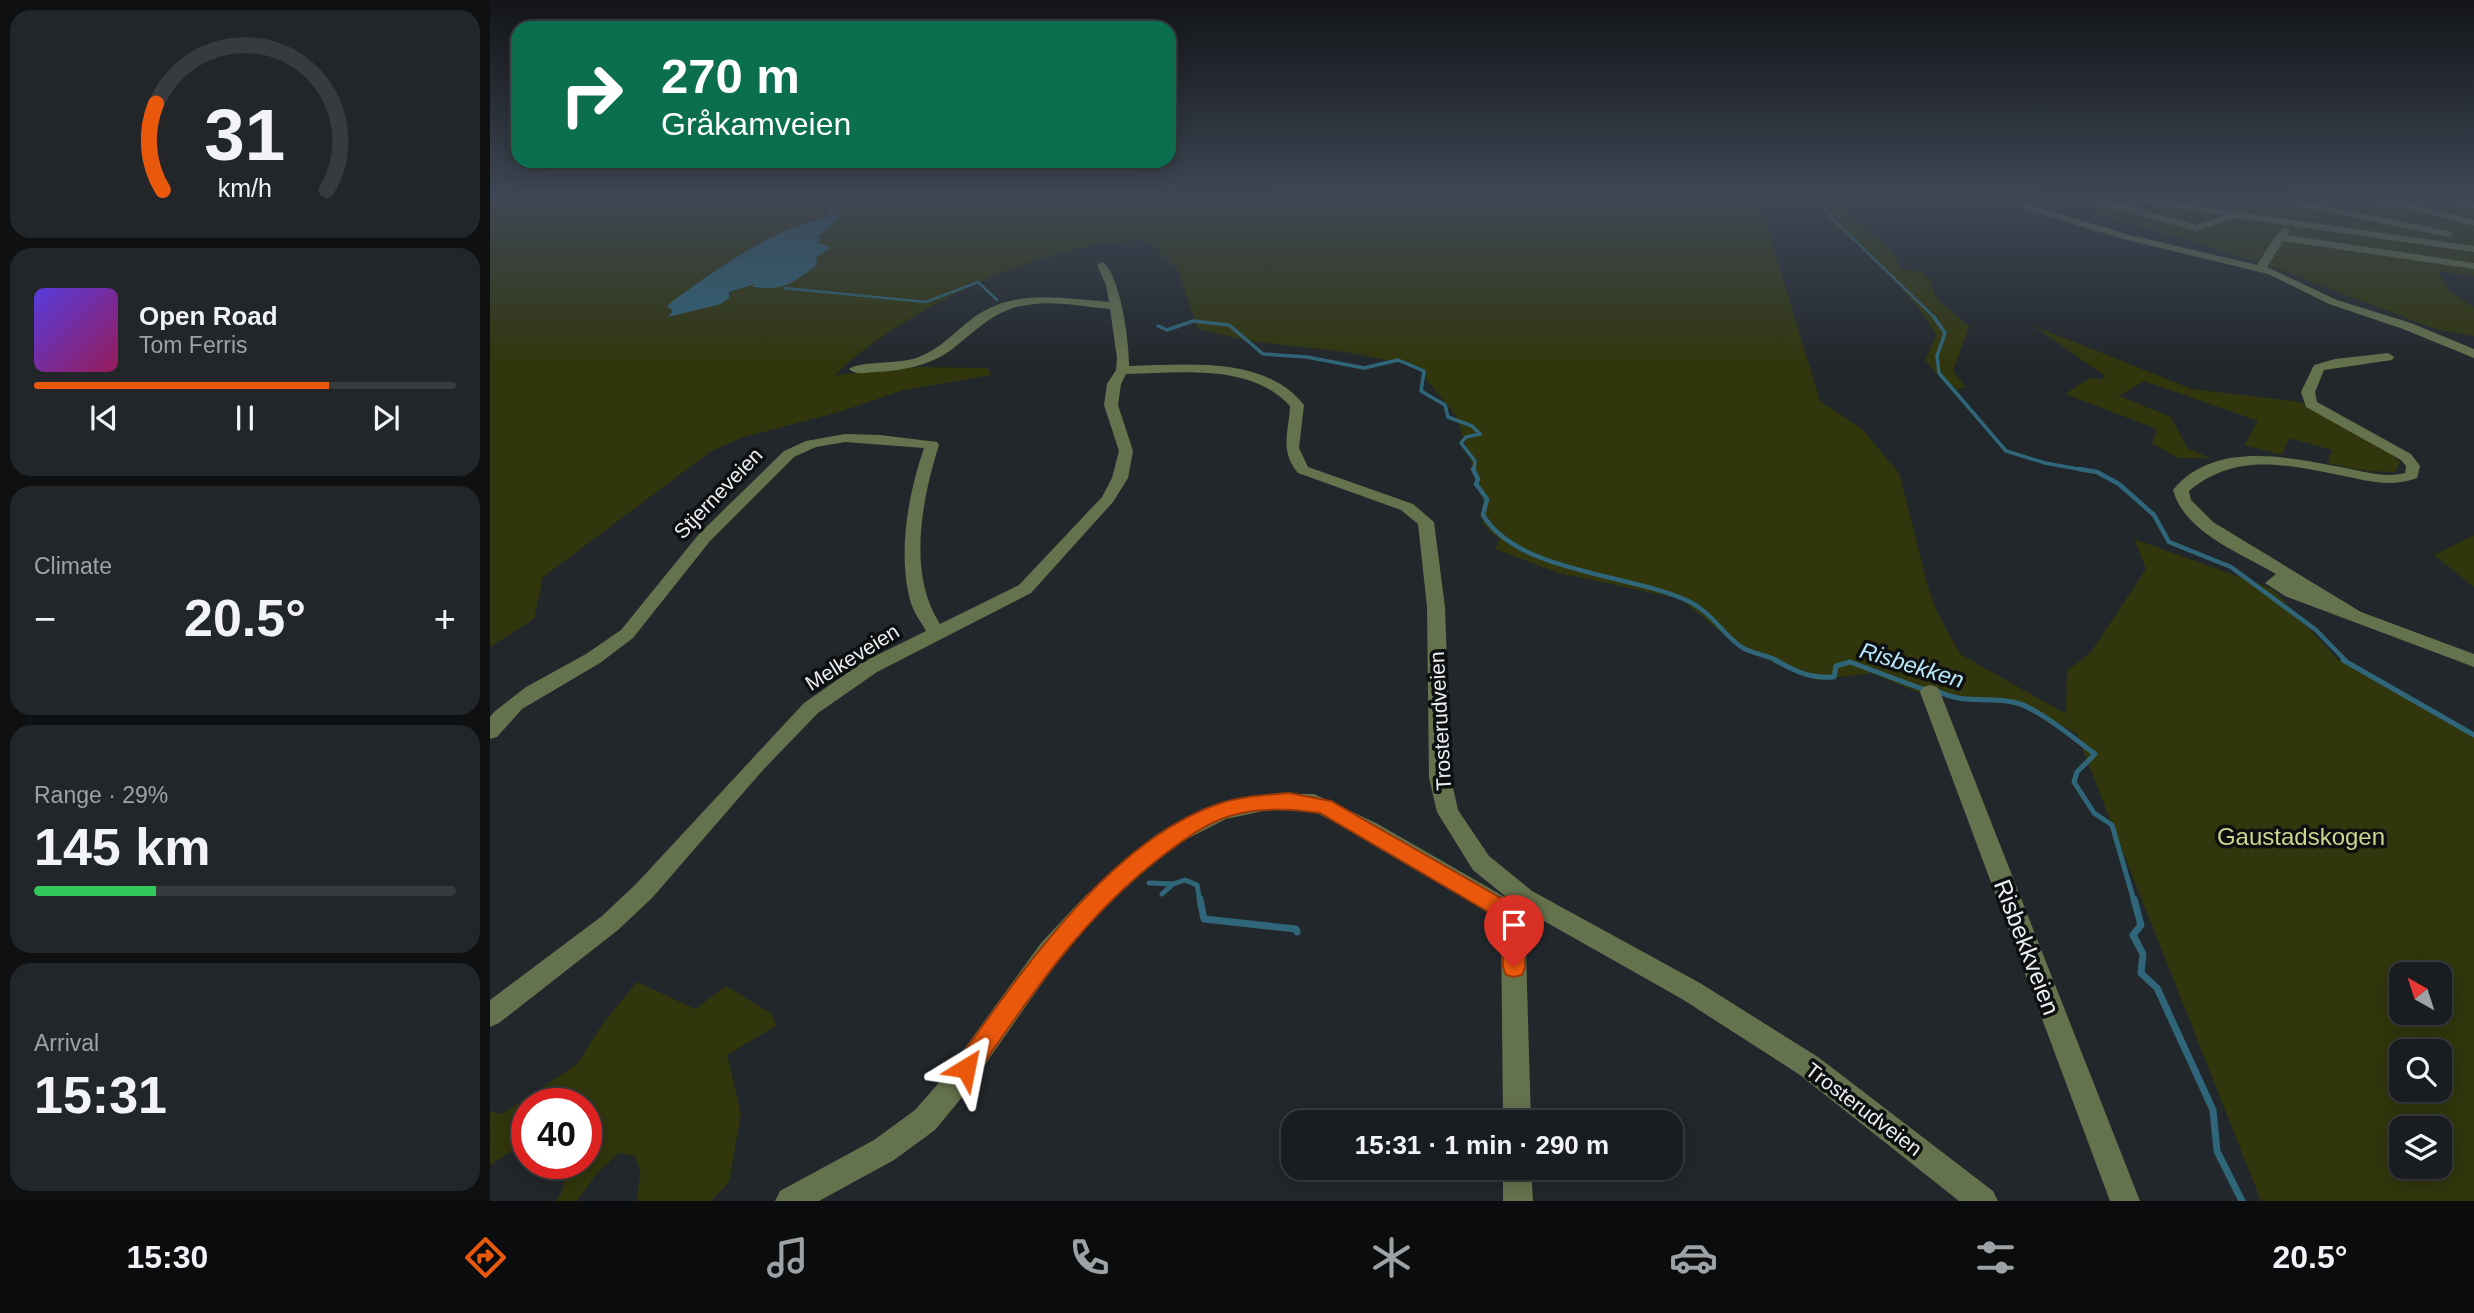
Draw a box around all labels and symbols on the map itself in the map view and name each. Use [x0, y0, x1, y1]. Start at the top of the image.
street label: Stjerneveien [669, 443, 767, 543]
street label: Melkeveien [801, 619, 903, 695]
water label: Risbekken [1857, 637, 1967, 693]
street label: Trosterudveien [1425, 651, 1455, 791]
park label: Gaustadskogen [2217, 823, 2385, 850]
street label: Risbekkveien [1989, 876, 2065, 1018]
pin [1484, 895, 1544, 967]
north arrow [2389, 962, 2452, 1026]
position arrow [929, 1031, 1003, 1105]
street label: Trosterudveien [1801, 1058, 1927, 1160]
speed limit sign: 40 [511, 1088, 602, 1179]

